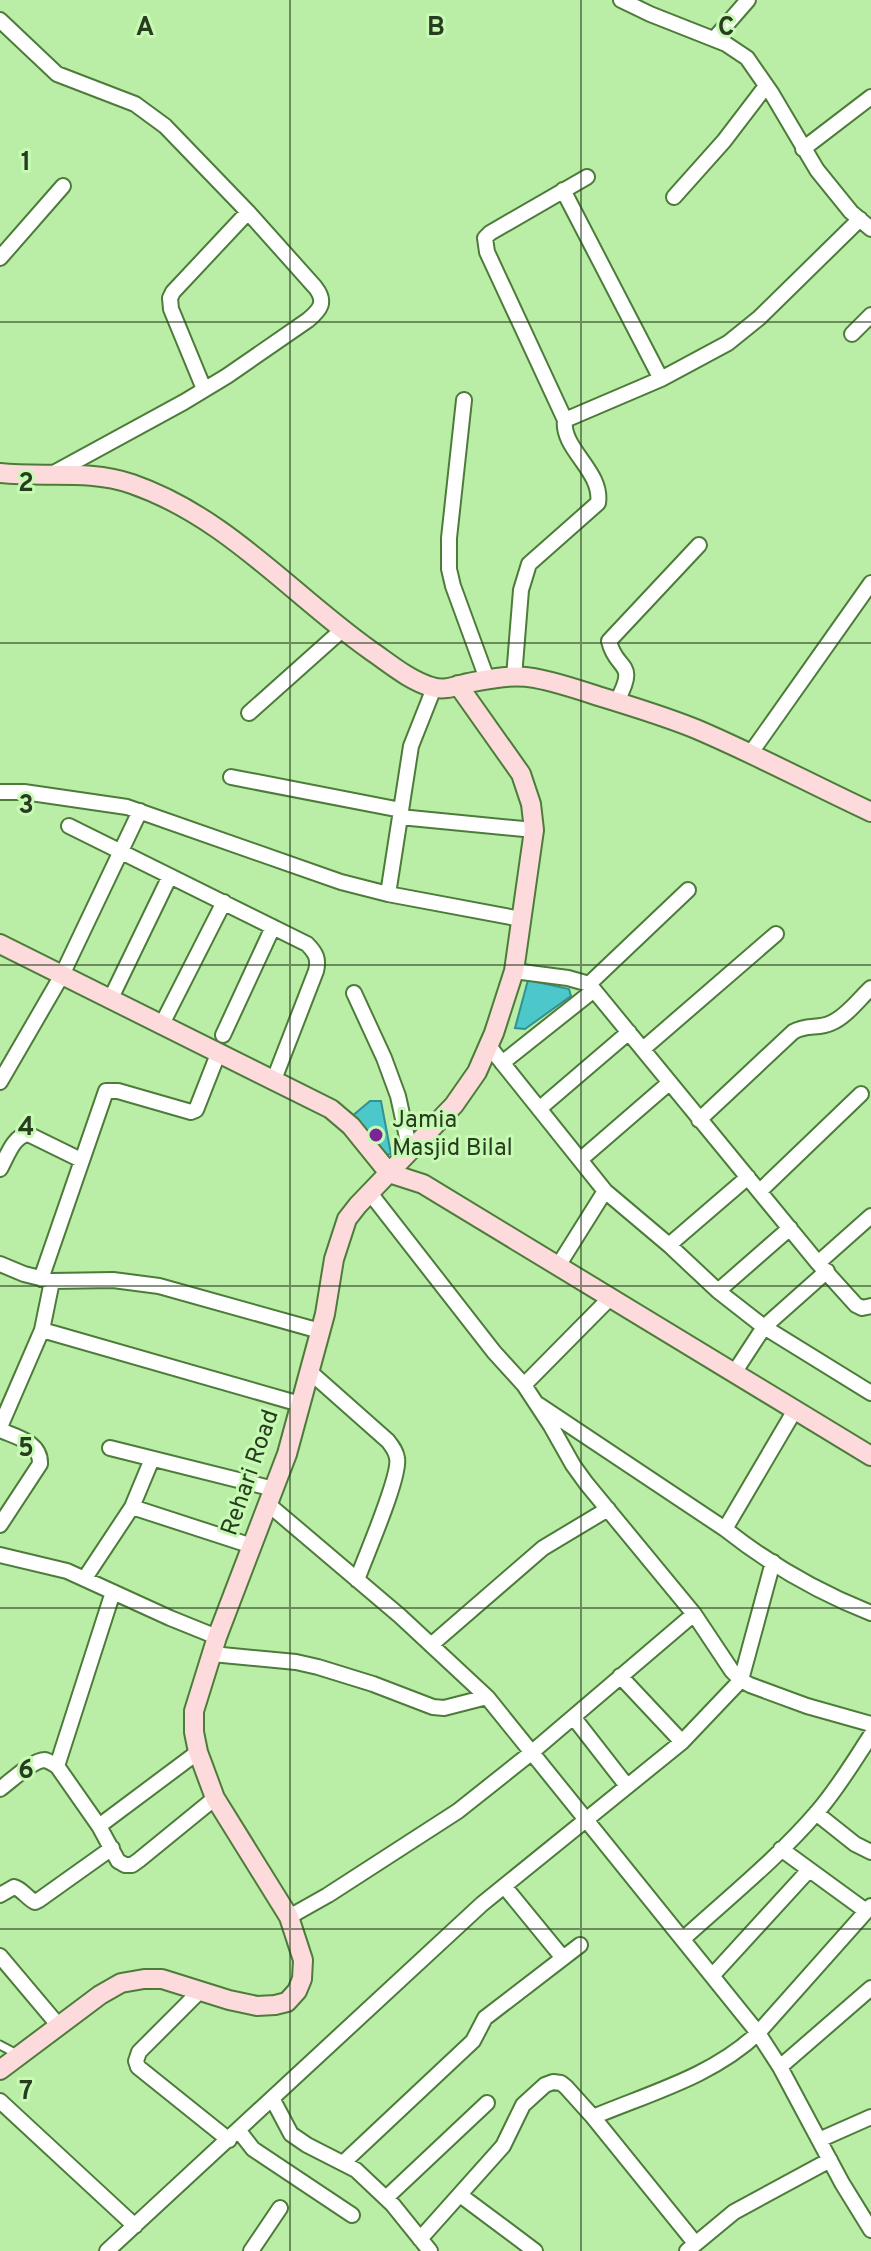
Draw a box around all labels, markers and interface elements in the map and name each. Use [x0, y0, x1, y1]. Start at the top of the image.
text: A [136, 12, 154, 45]
text: B [427, 12, 445, 45]
text: C [718, 12, 734, 45]
text: 1 [21, 147, 31, 180]
text: 2 [18, 468, 34, 501]
text: 3 [18, 790, 34, 823]
place label: Jamia Masjid Bilal [392, 1106, 513, 1164]
text: 4 [18, 1112, 34, 1145]
marker: Jamia Masjid Bilal [367, 1126, 385, 1144]
street label: Rehari Road [215, 1406, 287, 1540]
text: 5 [18, 1433, 34, 1466]
text: 6 [18, 1755, 34, 1788]
text: 7 [19, 2076, 33, 2109]

